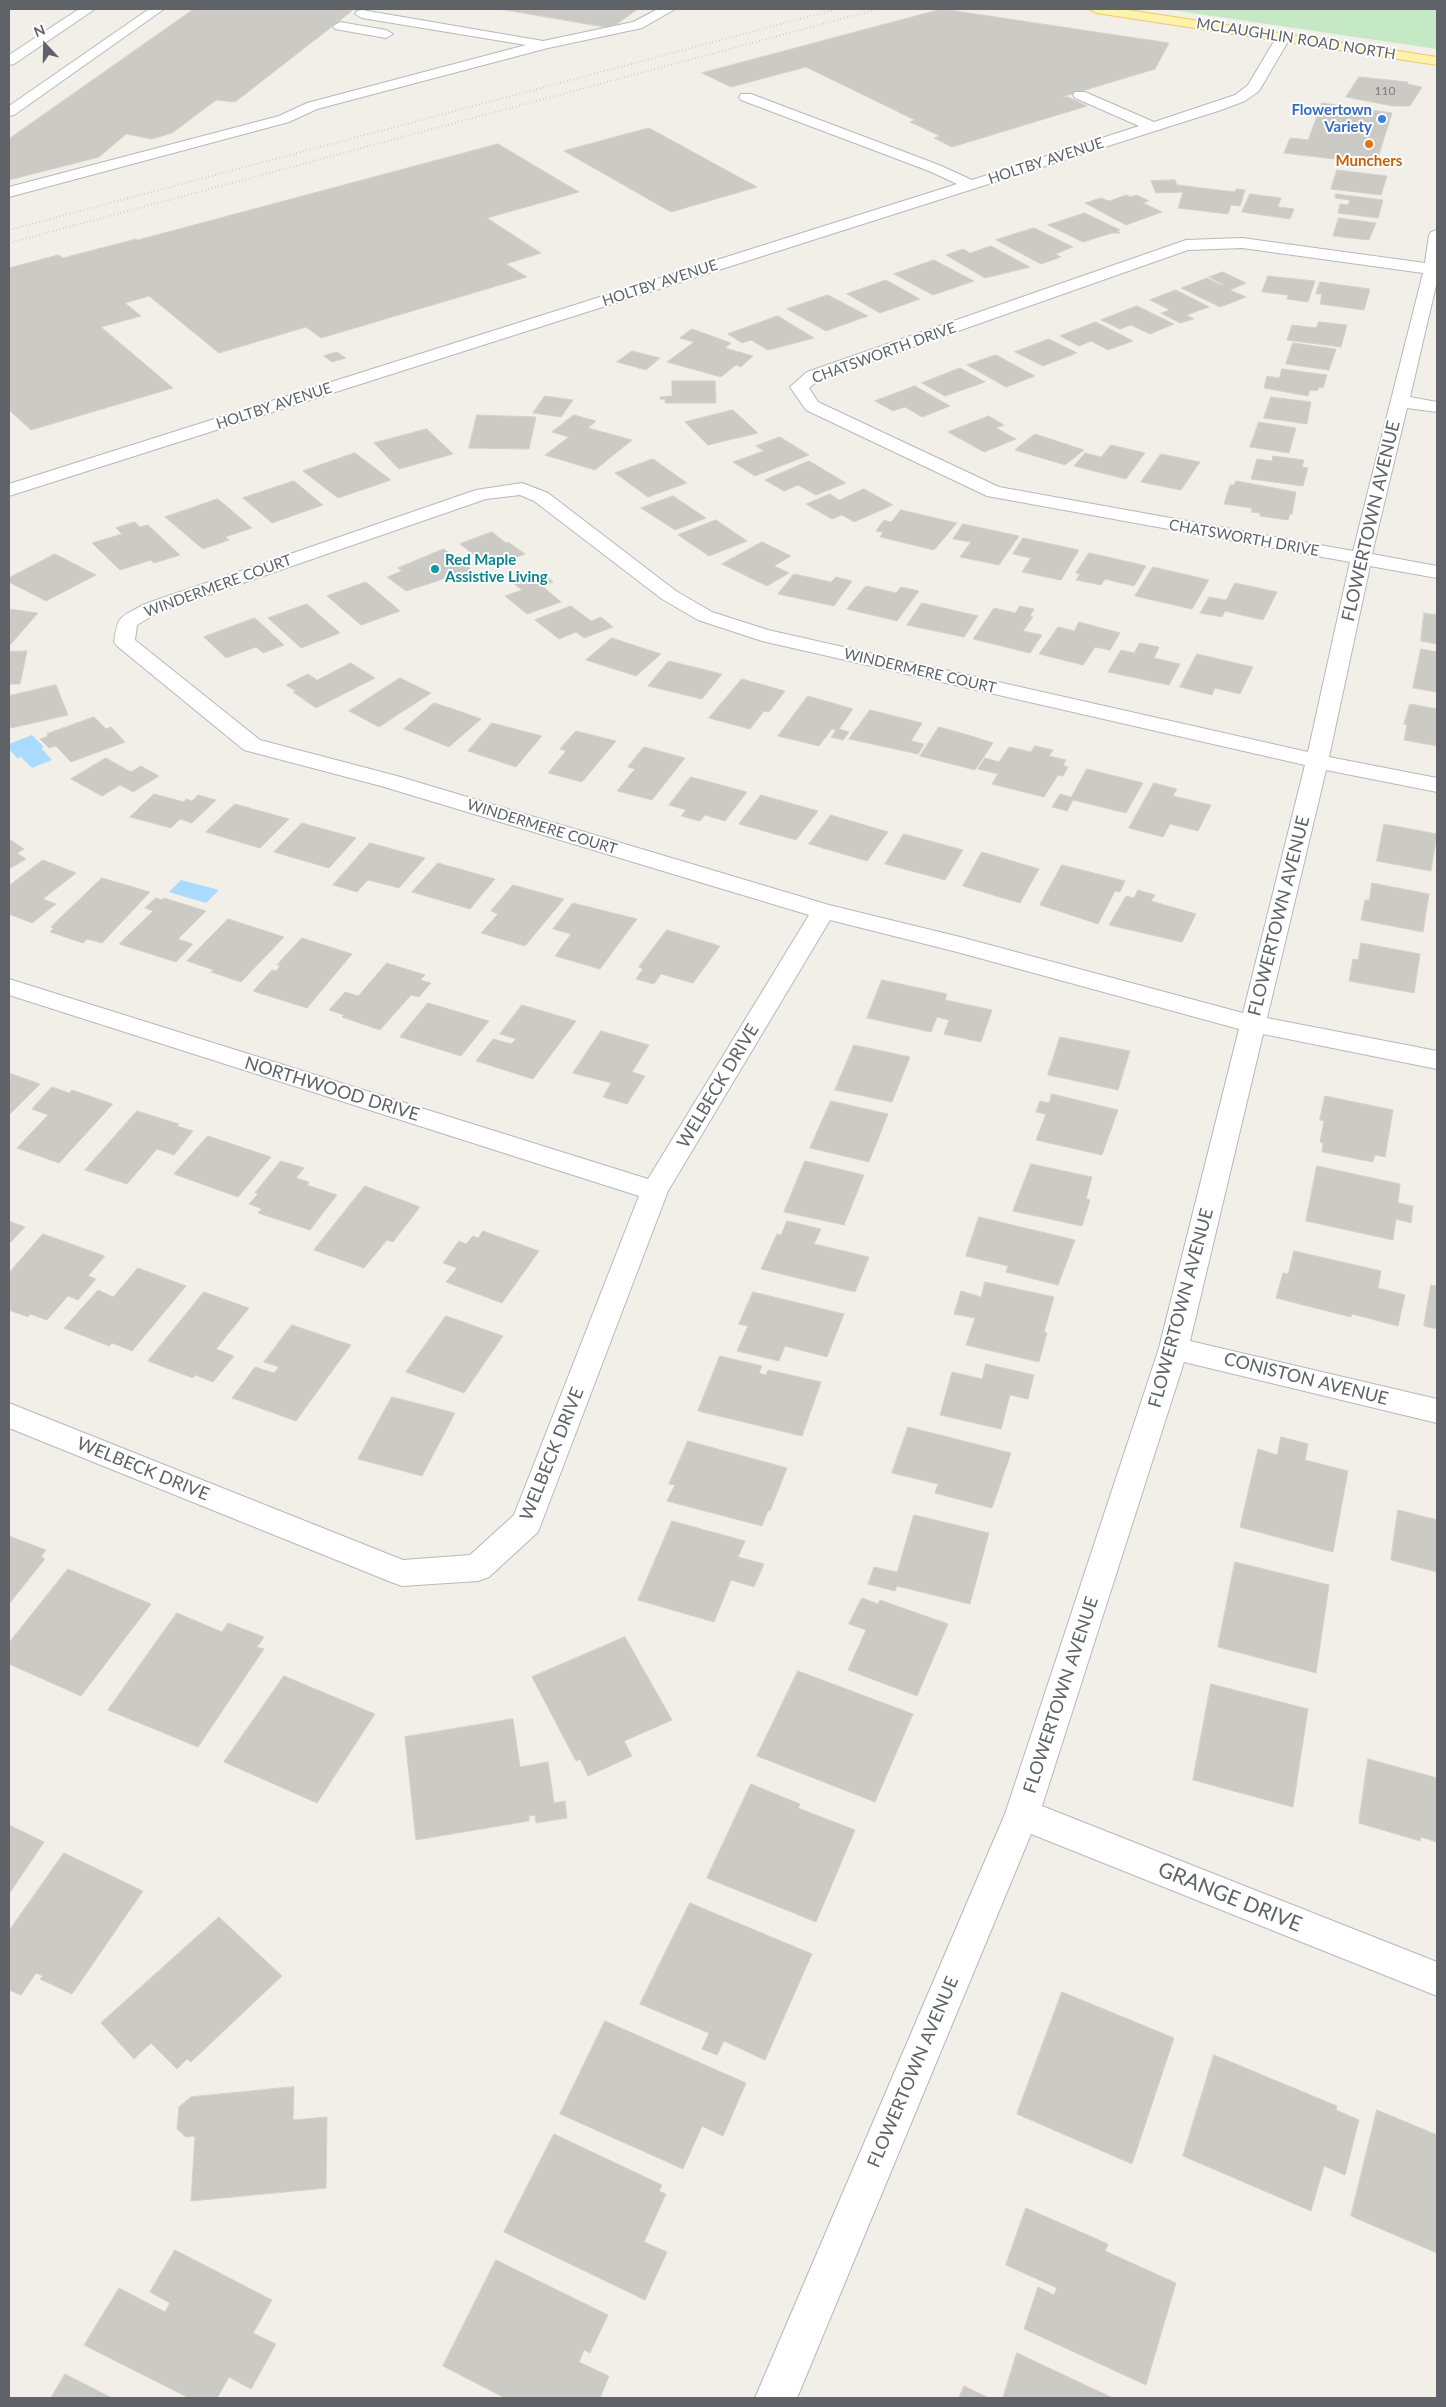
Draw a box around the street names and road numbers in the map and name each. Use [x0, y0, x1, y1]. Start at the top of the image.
street label: MCLAUGHLIN ROAD NORTH [1195, 14, 1397, 64]
street label: HOLTBY AVENUE [986, 134, 1106, 188]
street label: HOLTBY AVENUE [600, 256, 720, 310]
street label: CHATSWORTH DRIVE [810, 319, 958, 387]
street label: HOLTBY AVENUE [214, 379, 334, 433]
street label: FLOWERTOWN AVENUE [1337, 419, 1405, 623]
street label: CHATSWORTH DRIVE [1168, 516, 1320, 560]
street label: WINDERMERE COURT [142, 551, 294, 621]
street label: WINDERMERE COURT [842, 645, 998, 697]
street label: WINDERMERE COURT [465, 796, 619, 858]
street label: FLOWERTOWN AVENUE [1244, 814, 1314, 1018]
street label: WELBECK DRIVE [672, 1020, 764, 1152]
street label: NORTHWOOD DRIVE [242, 1052, 422, 1126]
street label: FLOWERTOWN AVENUE [1144, 1206, 1218, 1410]
street label: CONISTON AVENUE [1222, 1348, 1390, 1410]
street label: WELBECK DRIVE [516, 1385, 588, 1523]
street label: WELBECK DRIVE [74, 1433, 212, 1505]
street label: FLOWERTOWN AVENUE [1019, 1594, 1103, 1796]
street label: GRANGE DRIVE [1154, 1857, 1306, 1937]
street label: FLOWERTOWN AVENUE [863, 1973, 963, 2171]

